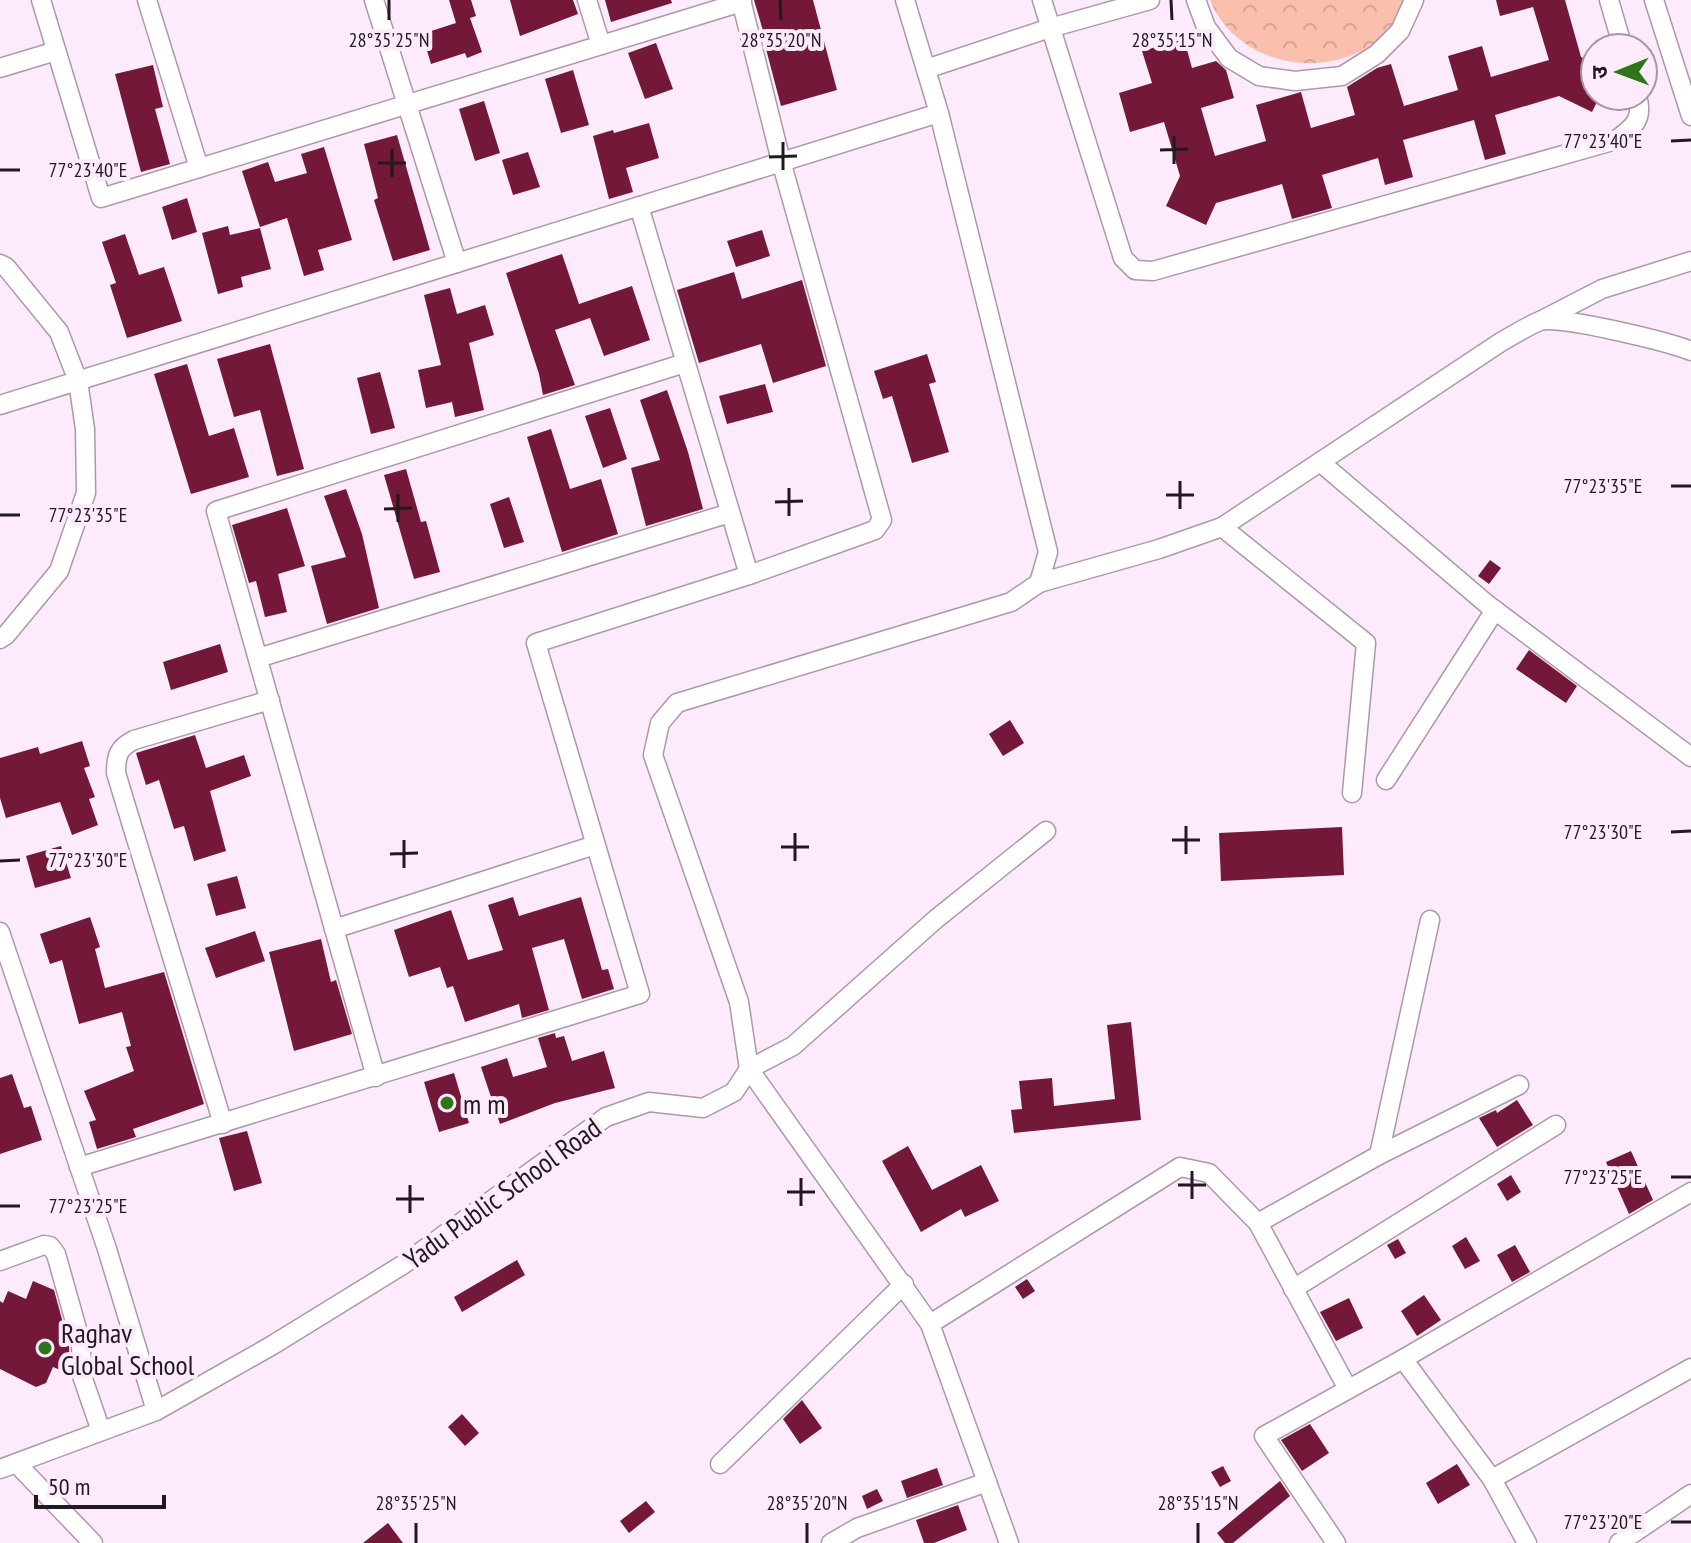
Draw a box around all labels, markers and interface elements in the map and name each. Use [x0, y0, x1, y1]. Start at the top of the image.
text: 28°35'25"N [349, 27, 429, 53]
text: 28°35'20"N [741, 27, 821, 53]
text: 28°35'15"N [1132, 27, 1212, 53]
north arrow [1579, 32, 1659, 112]
text: उ [1585, 65, 1613, 79]
text: 77°23'40"E [1564, 128, 1642, 154]
text: 77°23'40"E [49, 157, 127, 183]
text: 77°23'35"E [1564, 473, 1642, 499]
text: 77°23'35"E [49, 502, 127, 528]
text: 77°23'30"E [1564, 819, 1642, 845]
text: 77°23'30"E [49, 847, 127, 873]
place label: m m [463, 1085, 505, 1122]
marker: m m [438, 1094, 456, 1112]
street label: Yadu Public School Road [396, 1109, 608, 1277]
text: 77°23'25"E [1564, 1164, 1642, 1190]
text: 77°23'25"E [49, 1193, 127, 1219]
place label: Raghav Global School [61, 1314, 195, 1383]
marker: Raghav Global School [36, 1339, 54, 1357]
scale bar [36, 1459, 164, 1509]
text: 50 m [48, 1471, 90, 1502]
text: 28°35'25"N [376, 1490, 456, 1516]
text: 28°35'20"N [767, 1490, 847, 1516]
text: 28°35'15"N [1158, 1490, 1238, 1516]
text: 77°23'20"E [1564, 1509, 1642, 1535]

